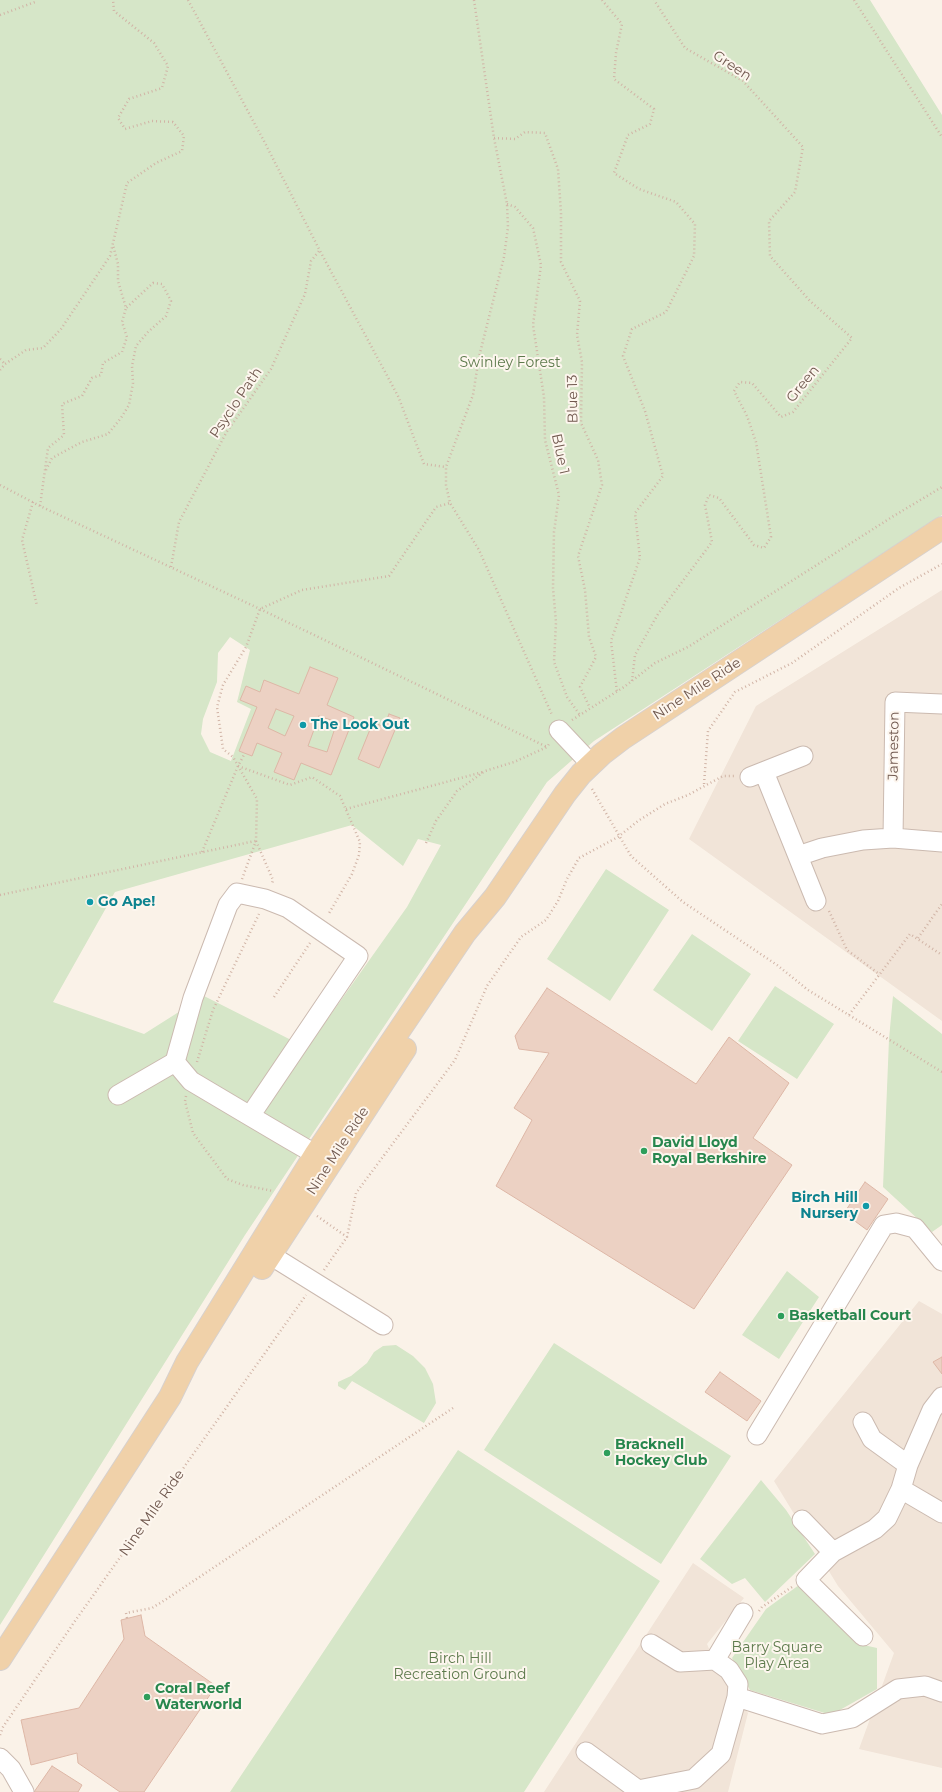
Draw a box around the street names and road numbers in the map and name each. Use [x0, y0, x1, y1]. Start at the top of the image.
street label: Green [710, 47, 754, 85]
street label: Green [783, 362, 823, 406]
street label: Psyclo Path [206, 365, 266, 441]
street label: Blue 13 [564, 374, 582, 424]
street label: Blue 1 [548, 432, 572, 476]
street label: Nine Mile Ride [650, 654, 744, 724]
street label: Jameston [885, 711, 903, 781]
street label: Nine Mile Ride [303, 1104, 373, 1198]
street label: Nine Mile Ride [116, 1467, 188, 1559]

